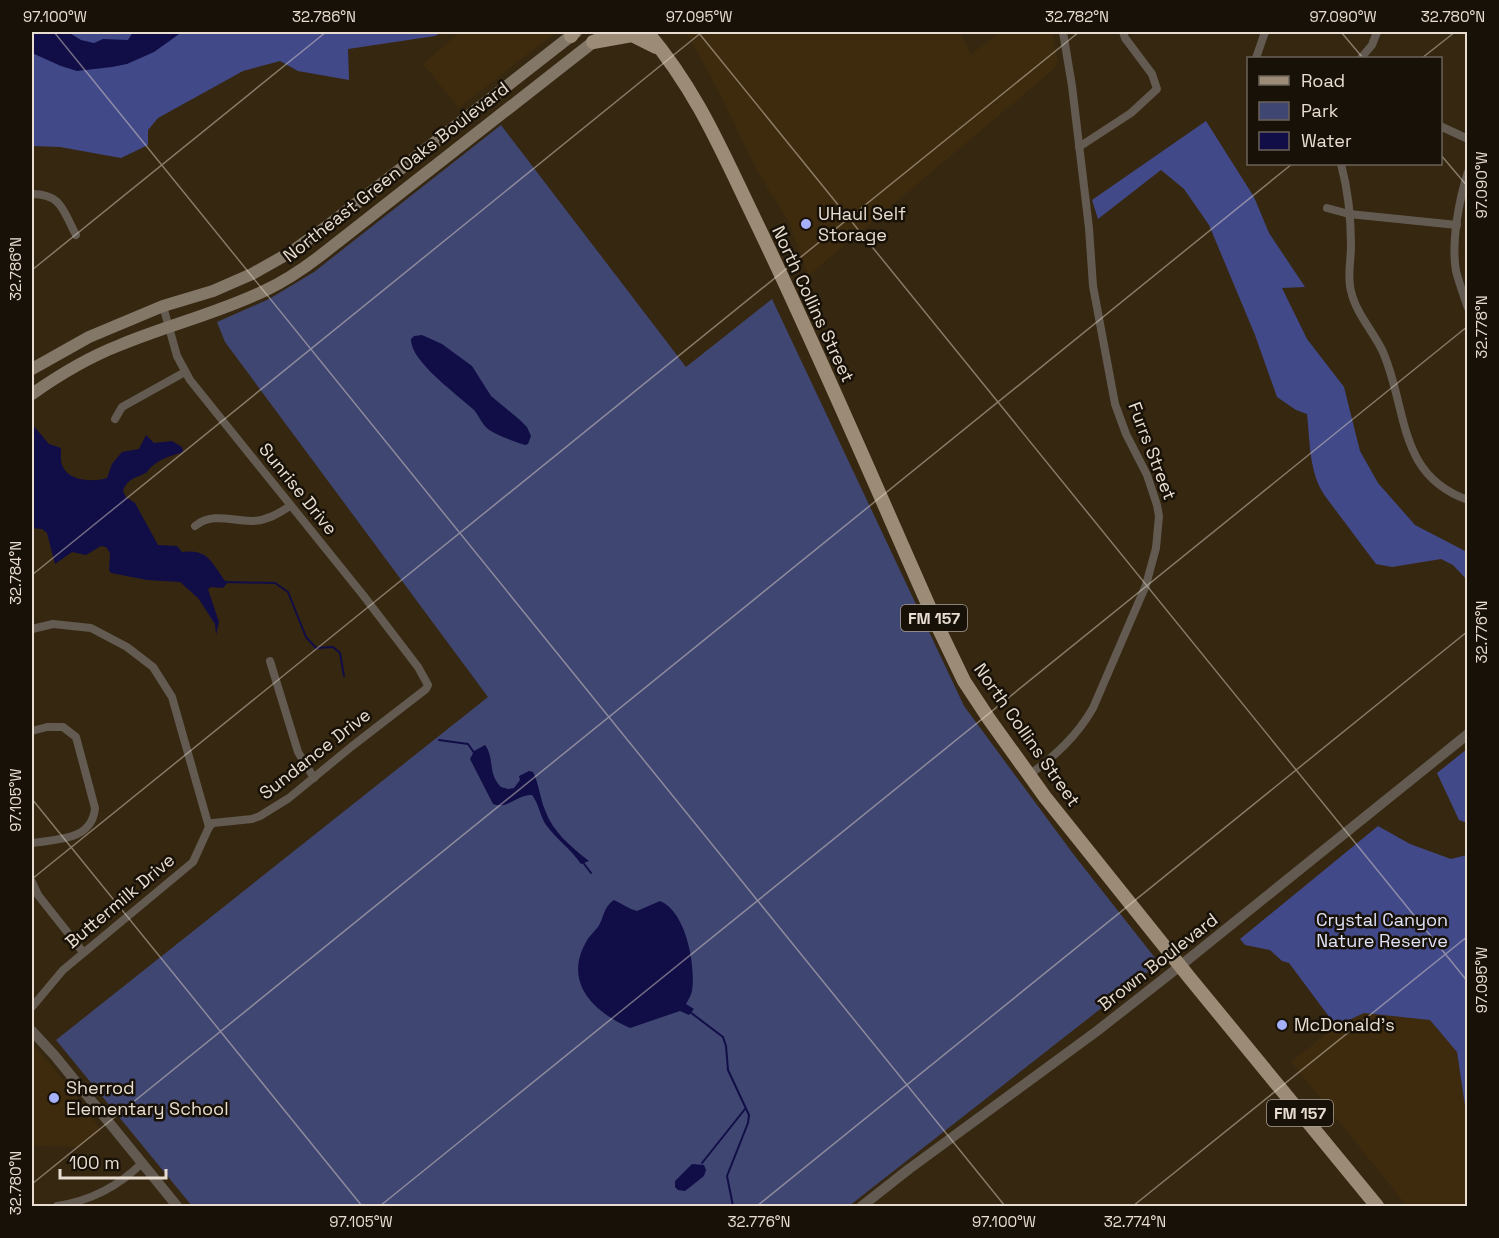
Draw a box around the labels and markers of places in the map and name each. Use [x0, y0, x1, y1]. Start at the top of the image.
place label: UHaul Self Storage [818, 202, 906, 246]
marker: UHaul Self Storage [799, 217, 813, 231]
place label: McDonald's [1294, 1013, 1395, 1036]
marker: McDonald's [1275, 1018, 1289, 1032]
place label: Sherrod Elementary School [66, 1076, 229, 1120]
marker: Sherrod Elementary School [47, 1091, 61, 1105]

